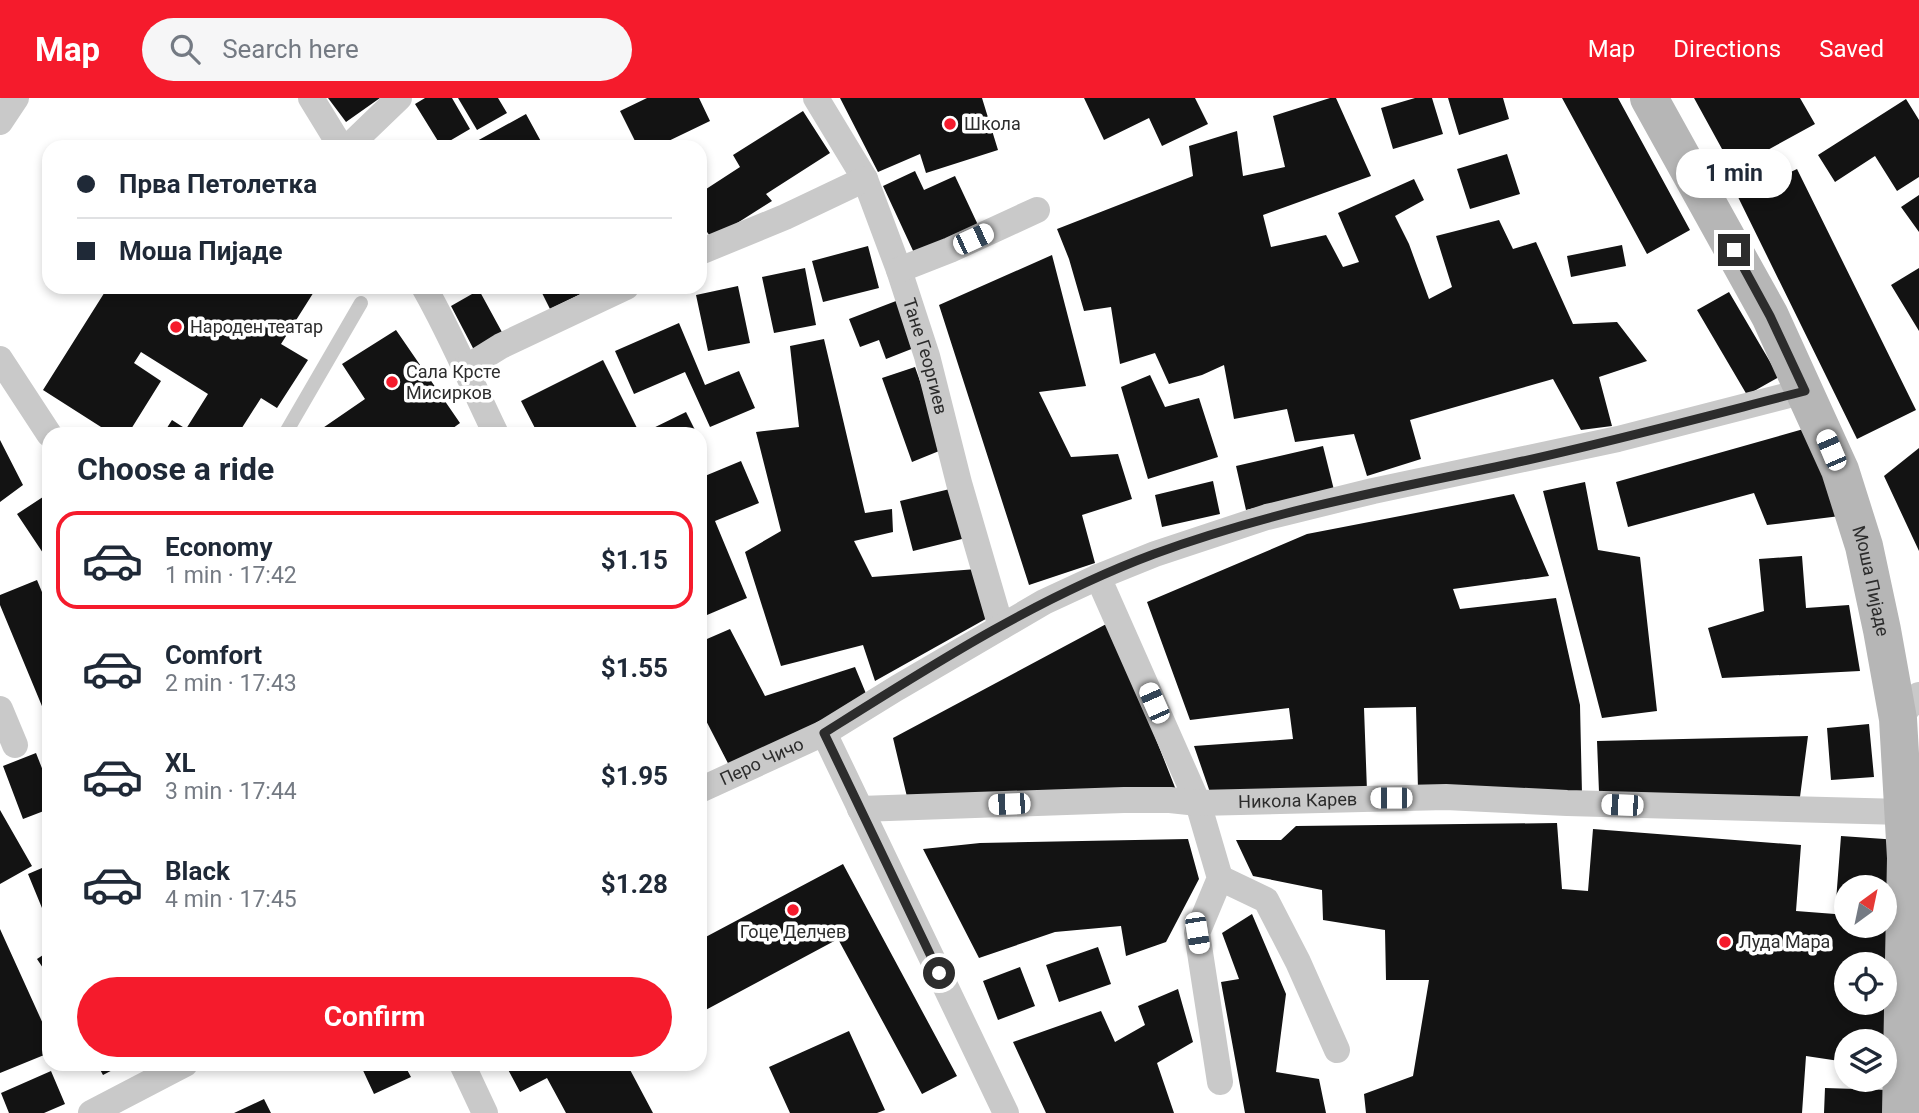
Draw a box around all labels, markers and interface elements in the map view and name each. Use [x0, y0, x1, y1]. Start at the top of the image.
search box [142, 18, 632, 81]
text: Map [35, 30, 100, 69]
icon: search [166, 30, 204, 68]
text: Search here [222, 34, 359, 64]
text: Map [1588, 35, 1635, 63]
text: Directions [1673, 35, 1781, 63]
text: Saved [1819, 35, 1884, 63]
place label: Школа [964, 113, 1021, 134]
marker: Школа [942, 116, 958, 132]
callout: 1 min [1676, 149, 1792, 198]
text: 1 min [1705, 160, 1763, 187]
text: Прва Петолетка [119, 169, 317, 199]
car [950, 221, 997, 257]
route end [1718, 234, 1750, 266]
text: Моша Пијаде [119, 236, 283, 266]
street label: Тане Георгиев [899, 295, 952, 416]
place label: Народен театар [190, 316, 323, 337]
marker: Народен театар [168, 319, 184, 335]
place label: Сала Крсте Мисирков [406, 361, 501, 403]
marker: Сала Крсте Мисирков [384, 374, 400, 390]
car [1814, 427, 1849, 473]
text: Choose a ride [77, 450, 274, 488]
street label: Моша Пијаде [1848, 523, 1894, 638]
icon: car [81, 529, 144, 592]
text: Economy [165, 532, 272, 562]
text: $1.15 [601, 545, 668, 575]
text: 1 min · 17:42 [165, 562, 297, 589]
icon: car [81, 637, 144, 700]
text: Comfort [165, 640, 262, 670]
text: $1.55 [601, 653, 668, 683]
text: 2 min · 17:43 [165, 670, 297, 697]
car [1136, 680, 1173, 726]
street label: Перо Чичо [716, 733, 807, 789]
icon: car [81, 745, 144, 808]
text: XL [165, 748, 196, 778]
text: $1.95 [601, 761, 668, 791]
text: 3 min · 17:44 [165, 778, 297, 805]
street label: Никола Карев [1238, 788, 1357, 812]
car [1371, 788, 1413, 809]
car [988, 793, 1031, 815]
car [1601, 794, 1644, 816]
icon: car [81, 853, 144, 916]
text: Black [165, 856, 230, 886]
text: $1.28 [601, 869, 668, 899]
north arrow [1834, 875, 1897, 938]
map controls [1834, 875, 1897, 1092]
text: 4 min · 17:45 [165, 886, 297, 913]
marker: Гоце Делчев [785, 902, 801, 918]
car [1184, 911, 1211, 955]
place label: Гоце Делчев [740, 921, 846, 942]
place label: Луда Мара [1739, 931, 1830, 952]
marker: Луда Мара [1717, 934, 1733, 950]
button: locate [1834, 952, 1897, 1015]
route start [923, 957, 955, 989]
button: Confirm [77, 977, 672, 1057]
button: layers [1834, 1029, 1897, 1092]

